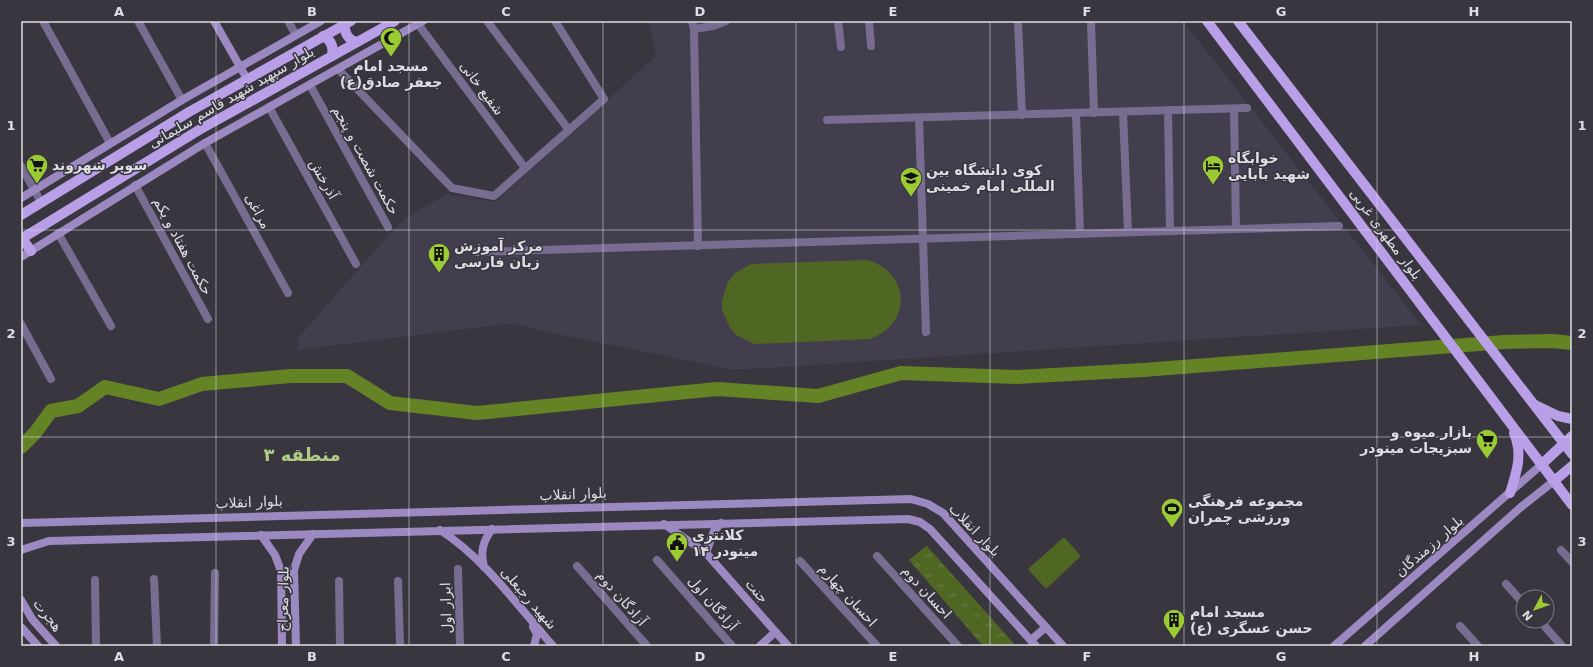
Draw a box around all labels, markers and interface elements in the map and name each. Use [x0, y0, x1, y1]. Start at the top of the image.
text: A [114, 4, 124, 19]
text: B [307, 4, 317, 19]
text: C [501, 4, 511, 19]
text: D [695, 4, 706, 19]
text: E [889, 4, 897, 19]
text: F [1083, 4, 1091, 19]
text: G [1276, 4, 1286, 19]
text: H [1469, 4, 1479, 19]
mosque icon: مسجد امام جعفر صادق(ع) [378, 25, 404, 58]
street label: بلوار سپهبد شهید قاسم سلیمانی [145, 43, 317, 152]
place label: مسجد امام جعفر صادق(ع) [340, 58, 442, 91]
street label: شفیع خانی [456, 58, 507, 119]
street label: حکمت شصت و پنجم [328, 103, 403, 218]
text: 1 [6, 118, 16, 133]
text: 1 [1577, 118, 1587, 133]
place label: خوابگاه شهید بابایی [1228, 150, 1310, 183]
supermarket icon: سوپر شهروند [24, 152, 50, 185]
hotel icon: خوابگاه شهید بابایی [1200, 153, 1226, 186]
street label: آذرخش [306, 156, 342, 203]
place label: سوپر شهروند [52, 157, 147, 174]
place label: کوی دانشگاه بین المللی امام خمینی [926, 162, 1055, 194]
school or university icon: کوی دانشگاه بین المللی امام خمینی [898, 165, 924, 198]
street label: بلوار مطهری غربی [1346, 185, 1426, 283]
street label: مراغی [241, 190, 274, 232]
street label: حکمت هفتاد و یکم [150, 194, 216, 298]
place label: مرکز آموزش زبان فارسی [454, 237, 543, 270]
building icon: مرکز آموزش زبان فارسی [426, 241, 452, 274]
text: 2 [6, 326, 16, 341]
text: 2 [1577, 326, 1587, 341]
place label: بازار میوه و سبزیجات مینودر [1359, 424, 1472, 457]
supermarket icon: بازار میوه و سبزیجات مینودر [1474, 427, 1500, 460]
district label: منطقه ۳ [263, 444, 341, 465]
street label: بلوار انقلاب [539, 485, 607, 504]
street label: بلوار انقلاب [215, 493, 283, 512]
place label: مجموعه فرهنگی ورزشی چمران [1188, 493, 1303, 526]
sports icon: مجموعه فرهنگی ورزشی چمران [1159, 496, 1185, 529]
street label: بلوار انقلاب [945, 500, 1004, 560]
street label: بلوار رزمندگان [1392, 512, 1467, 581]
place label: کلانتری ۱۴ مینودر [692, 527, 758, 560]
public building icon: کلانتری ۱۴ مینودر [664, 530, 690, 563]
text: 3 [6, 534, 16, 549]
text: 3 [1577, 534, 1587, 549]
street label: احسان چهارم [815, 560, 880, 630]
street label: احسان دوم [898, 562, 955, 622]
street label: شهید رجبعلی [497, 564, 560, 633]
street label: بلوار معراج [274, 566, 293, 632]
street label: آزادگان دوم [593, 567, 651, 630]
street label: آزادگان اول [684, 572, 742, 635]
street label: جنت [742, 576, 772, 606]
street label: ابرار اول [437, 582, 456, 634]
north arrow [1515, 589, 1555, 629]
street label: هجرت [29, 595, 66, 635]
place label: مسجد امام حسن عسگری (ع) [1190, 604, 1313, 637]
building icon: مسجد امام حسن عسگری (ع) [1161, 607, 1187, 640]
text: N [1520, 607, 1536, 623]
text: A [114, 649, 124, 664]
text: B [307, 649, 317, 664]
text: C [501, 649, 511, 664]
text: D [695, 649, 706, 664]
text: E [889, 649, 897, 664]
text: F [1083, 649, 1091, 664]
text: G [1276, 649, 1286, 664]
text: H [1469, 649, 1479, 664]

